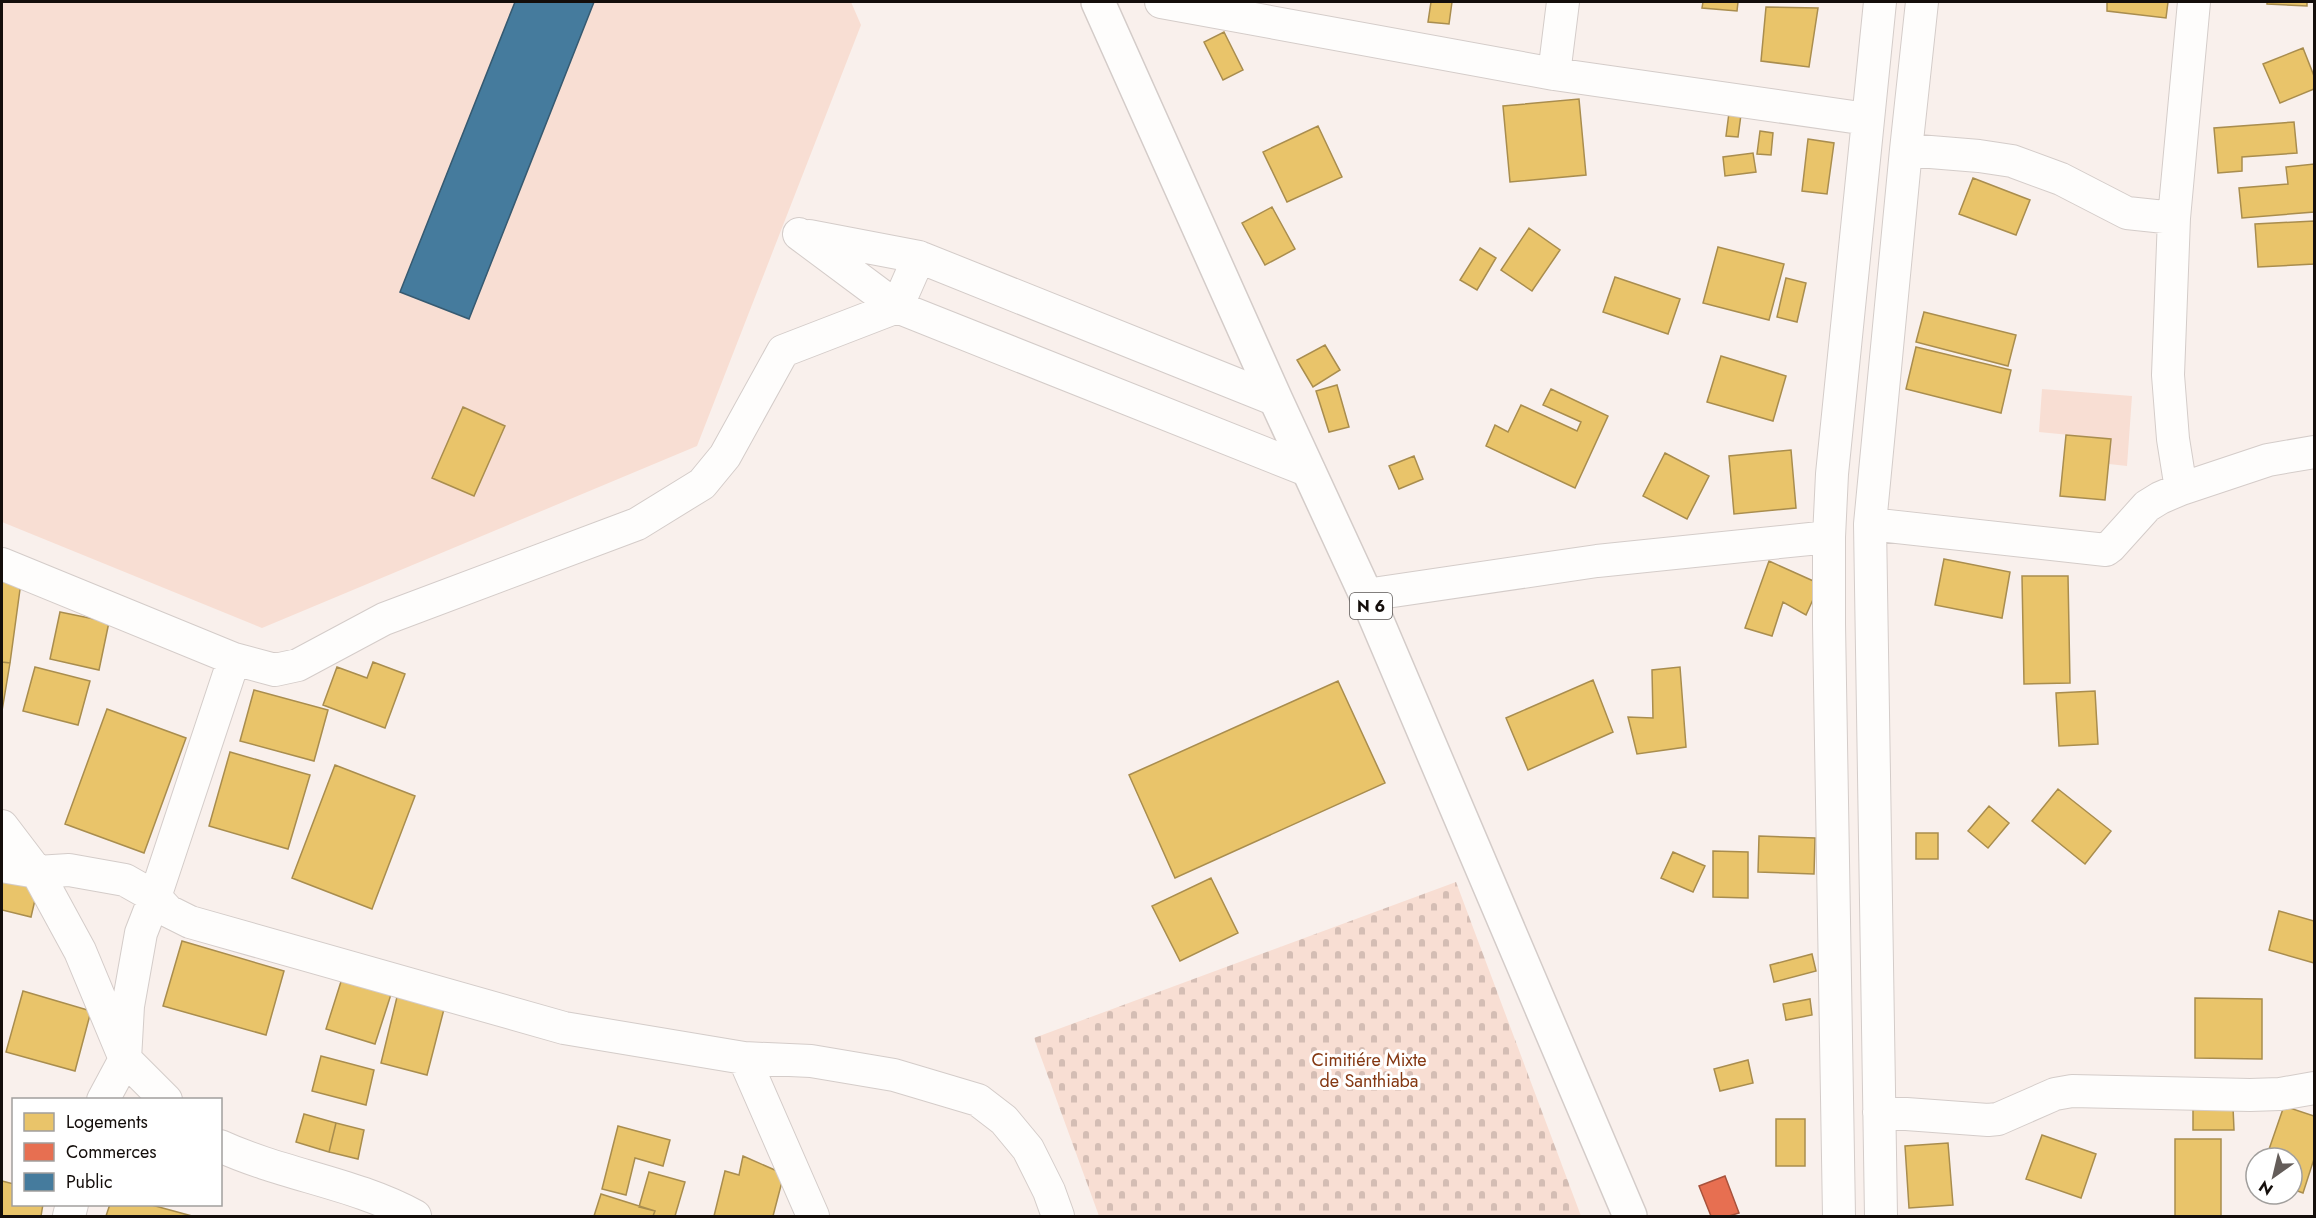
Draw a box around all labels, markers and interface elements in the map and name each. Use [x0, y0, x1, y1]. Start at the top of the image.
road number: N 6 [1350, 593, 1392, 619]
park label: Cimitiére Mixte de Santhiaba [1312, 1047, 1426, 1094]
legend [12, 1098, 222, 1206]
text: Logements [66, 1109, 148, 1135]
text: Commerces [66, 1139, 157, 1165]
north arrow [2244, 1146, 2304, 1206]
text: Public [66, 1169, 113, 1195]
text: N [2254, 1175, 2278, 1201]

